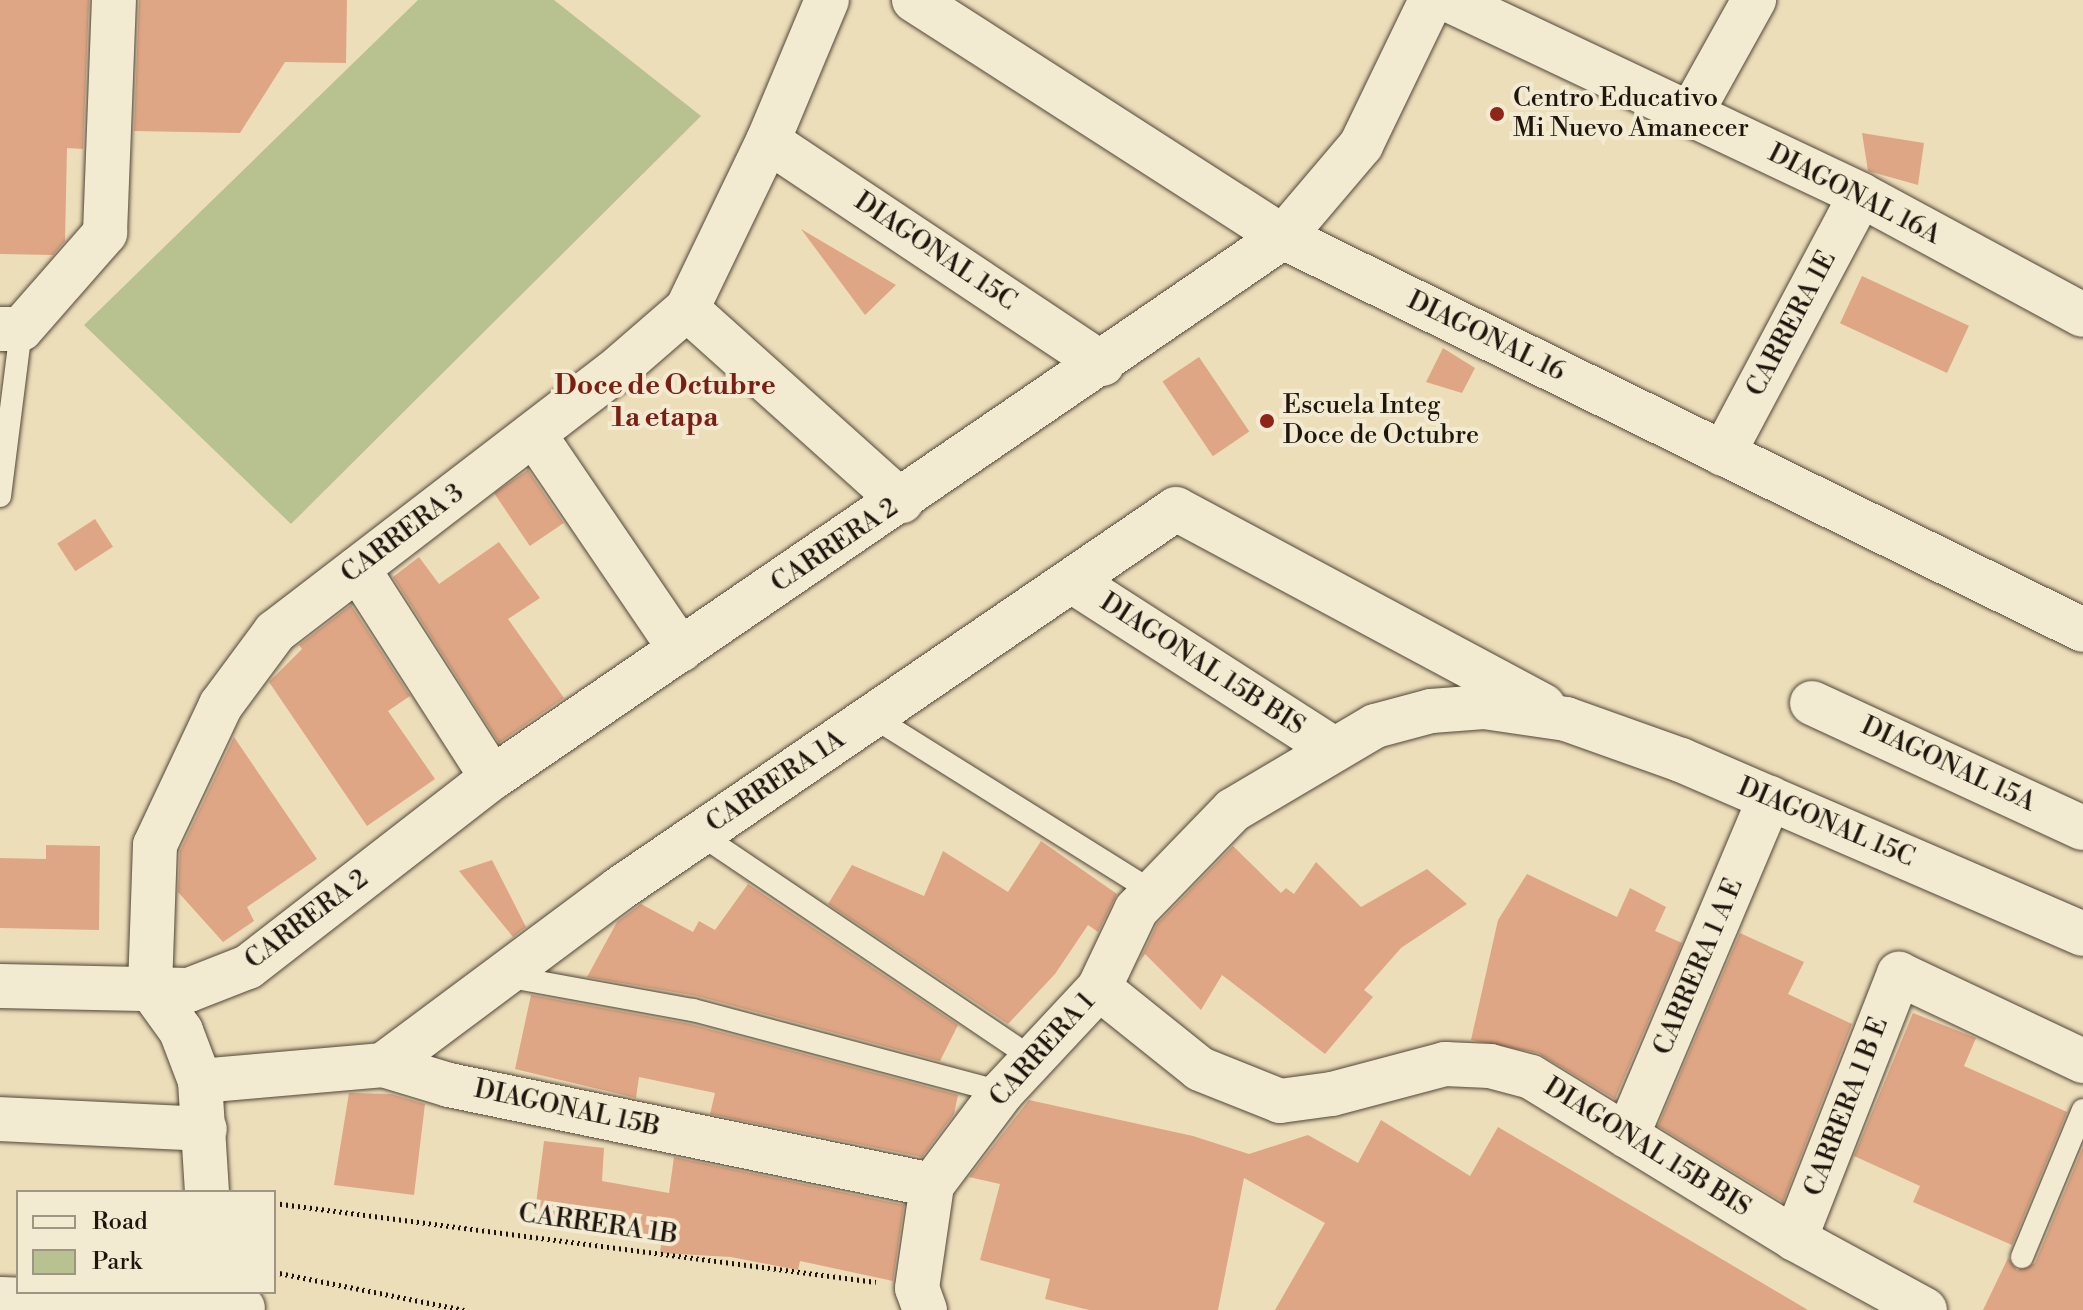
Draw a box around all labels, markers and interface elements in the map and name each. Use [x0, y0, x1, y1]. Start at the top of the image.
place label: Centro Educativo Mi Nuevo Amanecer [1513, 83, 1749, 144]
marker: Centro Educativo Mi Nuevo Amanecer [1488, 105, 1506, 123]
street label: DIAGONAL 16A [1763, 138, 1945, 252]
street label: DIAGONAL 15C [848, 186, 1022, 318]
street label: CARRERA 1E [1741, 246, 1843, 402]
street label: DIAGONAL 16 [1402, 285, 1570, 389]
district label: Doce de Octubre 1a etapa [554, 369, 776, 435]
place label: Escuela Integ Doce de Octubre [1283, 390, 1479, 452]
marker: Escuela Integ Doce de Octubre [1258, 412, 1276, 430]
street label: CARRERA 3 [336, 478, 470, 590]
street label: CARRERA 2 [766, 492, 904, 600]
street label: DIAGONAL 15B BIS [1094, 587, 1310, 743]
street label: DIAGONAL 15A [1856, 711, 2040, 819]
street label: CARRERA 1A [701, 724, 851, 840]
street label: DIAGONAL 15C [1733, 772, 1919, 874]
street label: CARRERA 2 [239, 864, 375, 976]
street label: CARRERA 1 A E [1648, 874, 1750, 1060]
street label: CARRERA 1 [984, 987, 1102, 1113]
street label: CARRERA 1 B E [1799, 1013, 1895, 1201]
street label: DIAGONAL 15B BIS [1538, 1072, 1756, 1224]
street label: DIAGONAL 15B [471, 1074, 663, 1144]
legend [16, 1190, 276, 1294]
street label: CARRERA 1B [516, 1198, 680, 1252]
text: Road [92, 1207, 148, 1237]
text: Park [92, 1247, 142, 1277]

